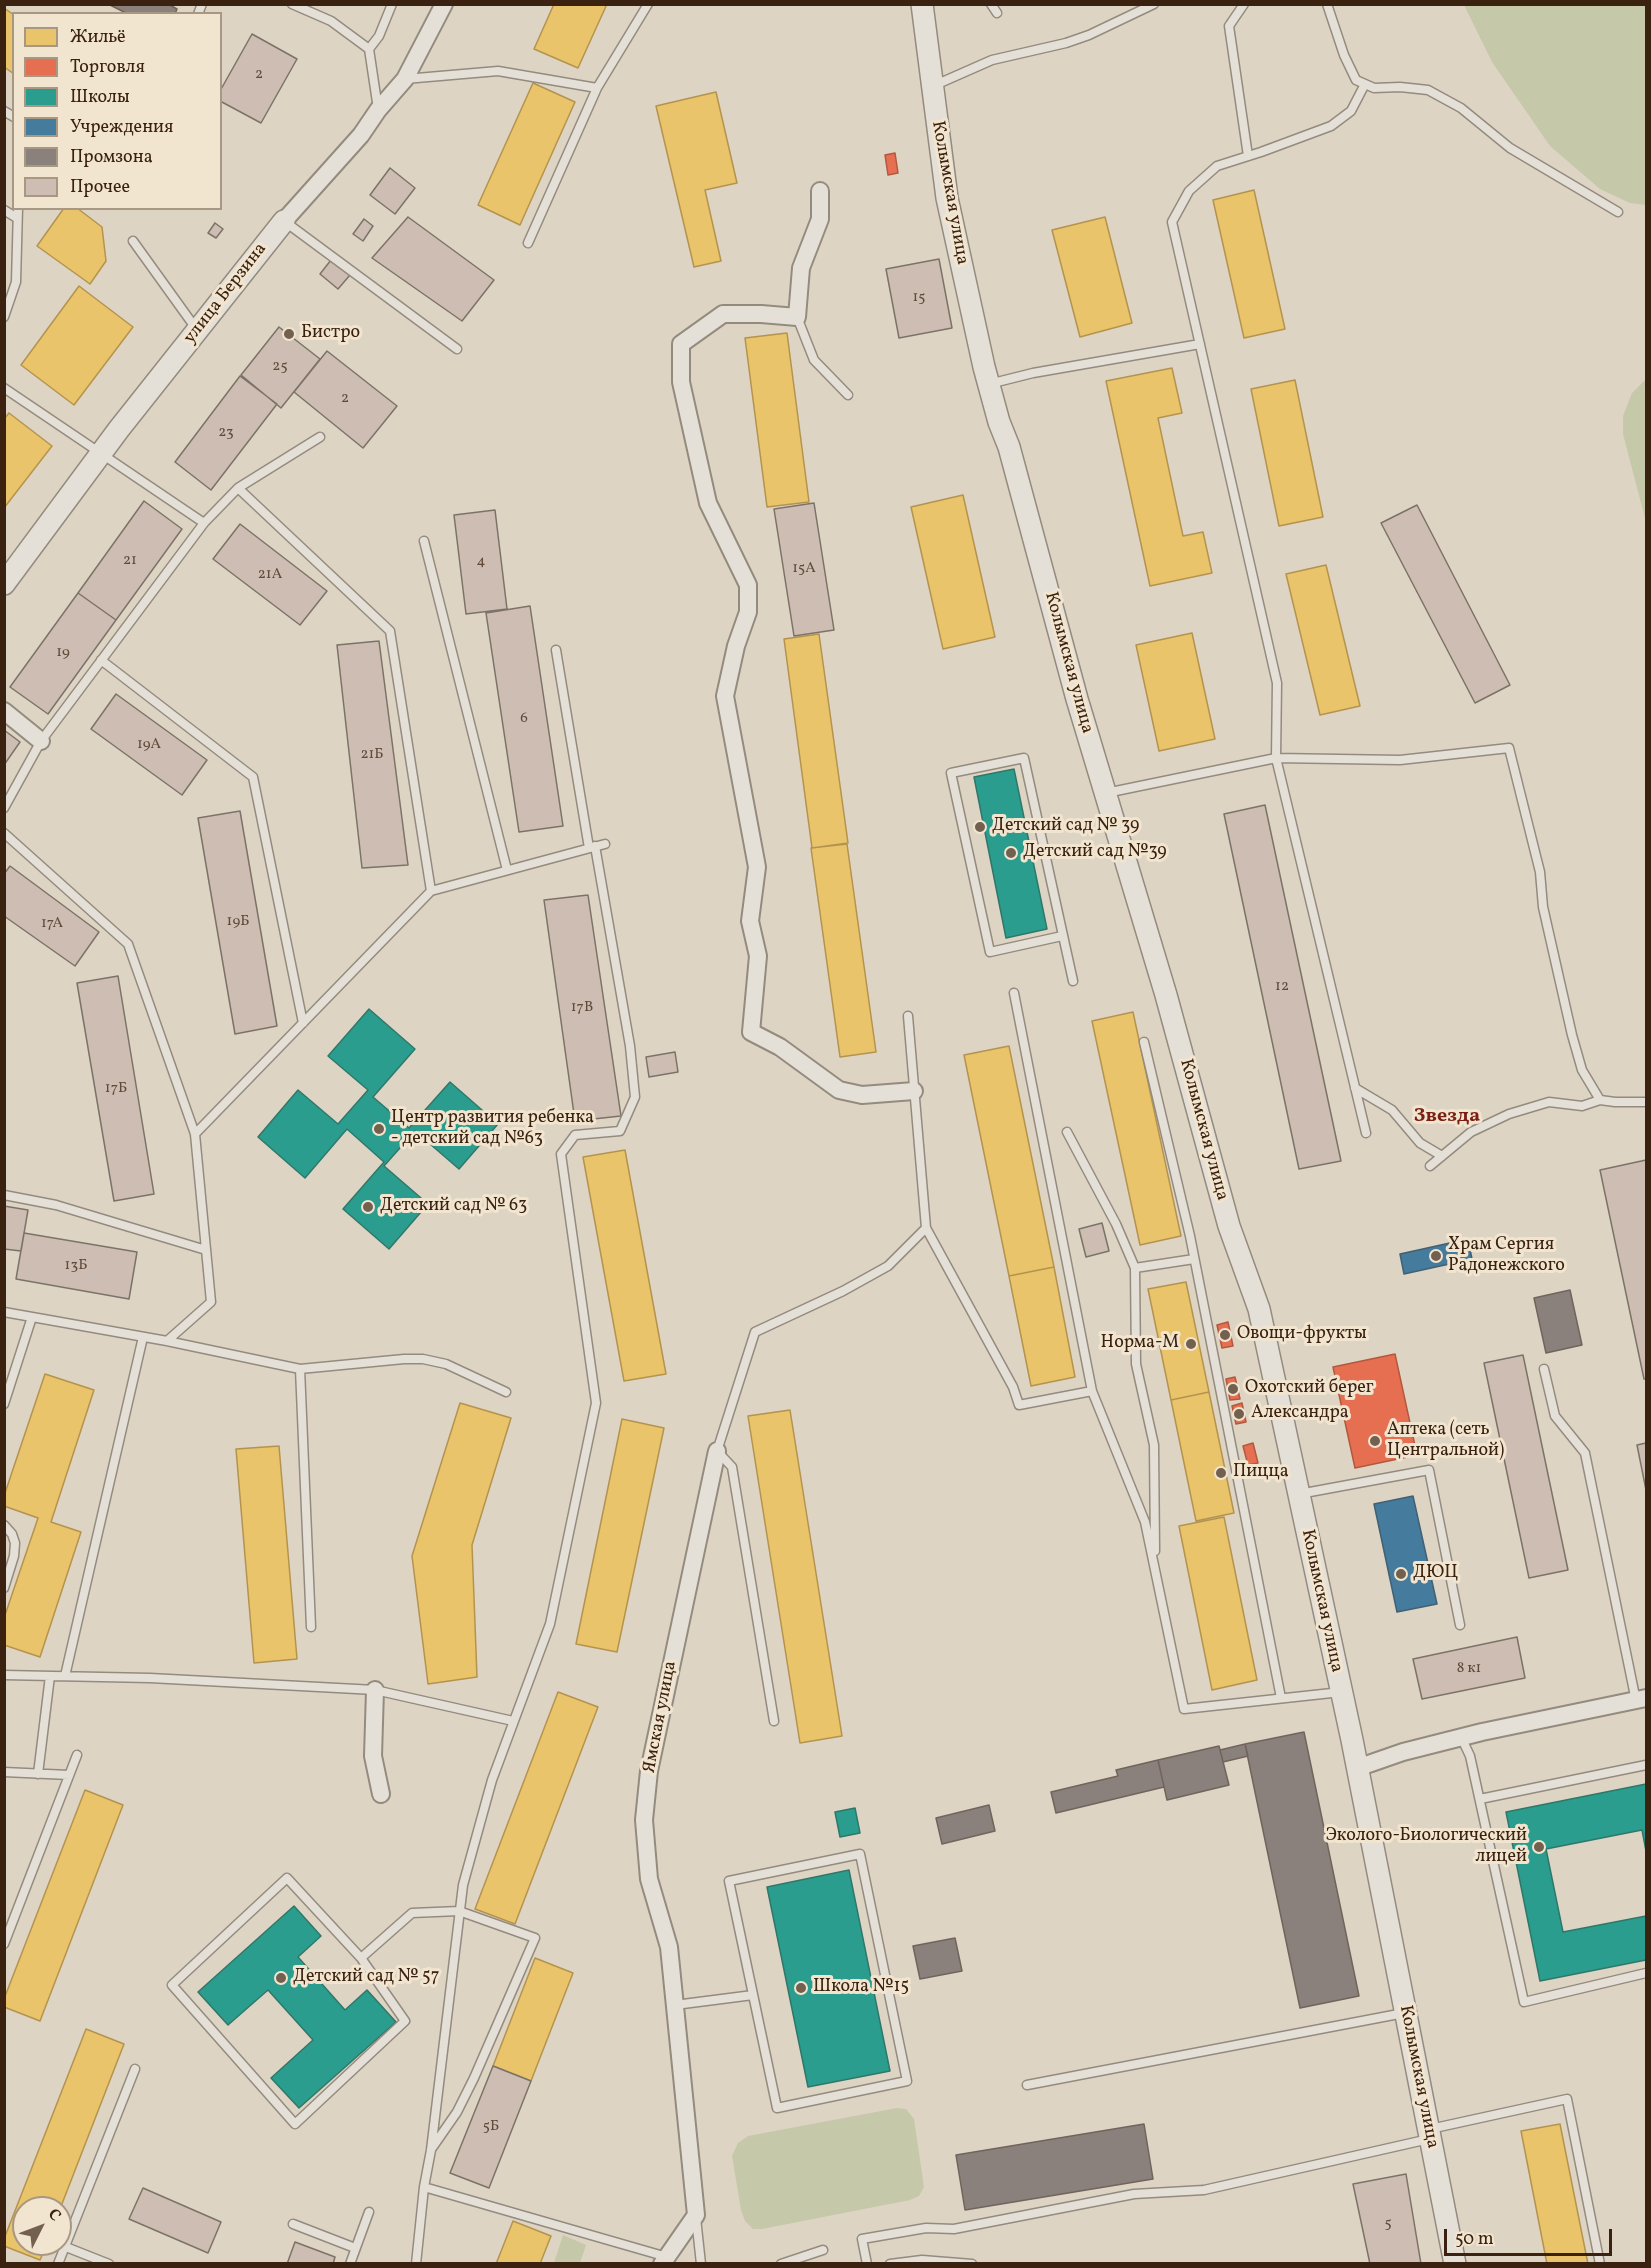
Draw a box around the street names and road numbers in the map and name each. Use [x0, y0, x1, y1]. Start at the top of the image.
street label: Колымская улица [926, 119, 972, 267]
street label: улица Берзина [180, 239, 272, 349]
street label: Колымская улица [1039, 590, 1097, 736]
street label: Колымская улица [1174, 1057, 1232, 1203]
street label: Колымская улица [1295, 1528, 1347, 1674]
street label: Ямская улица [640, 1659, 682, 1775]
street label: Колымская улица [1394, 2003, 1442, 2151]

